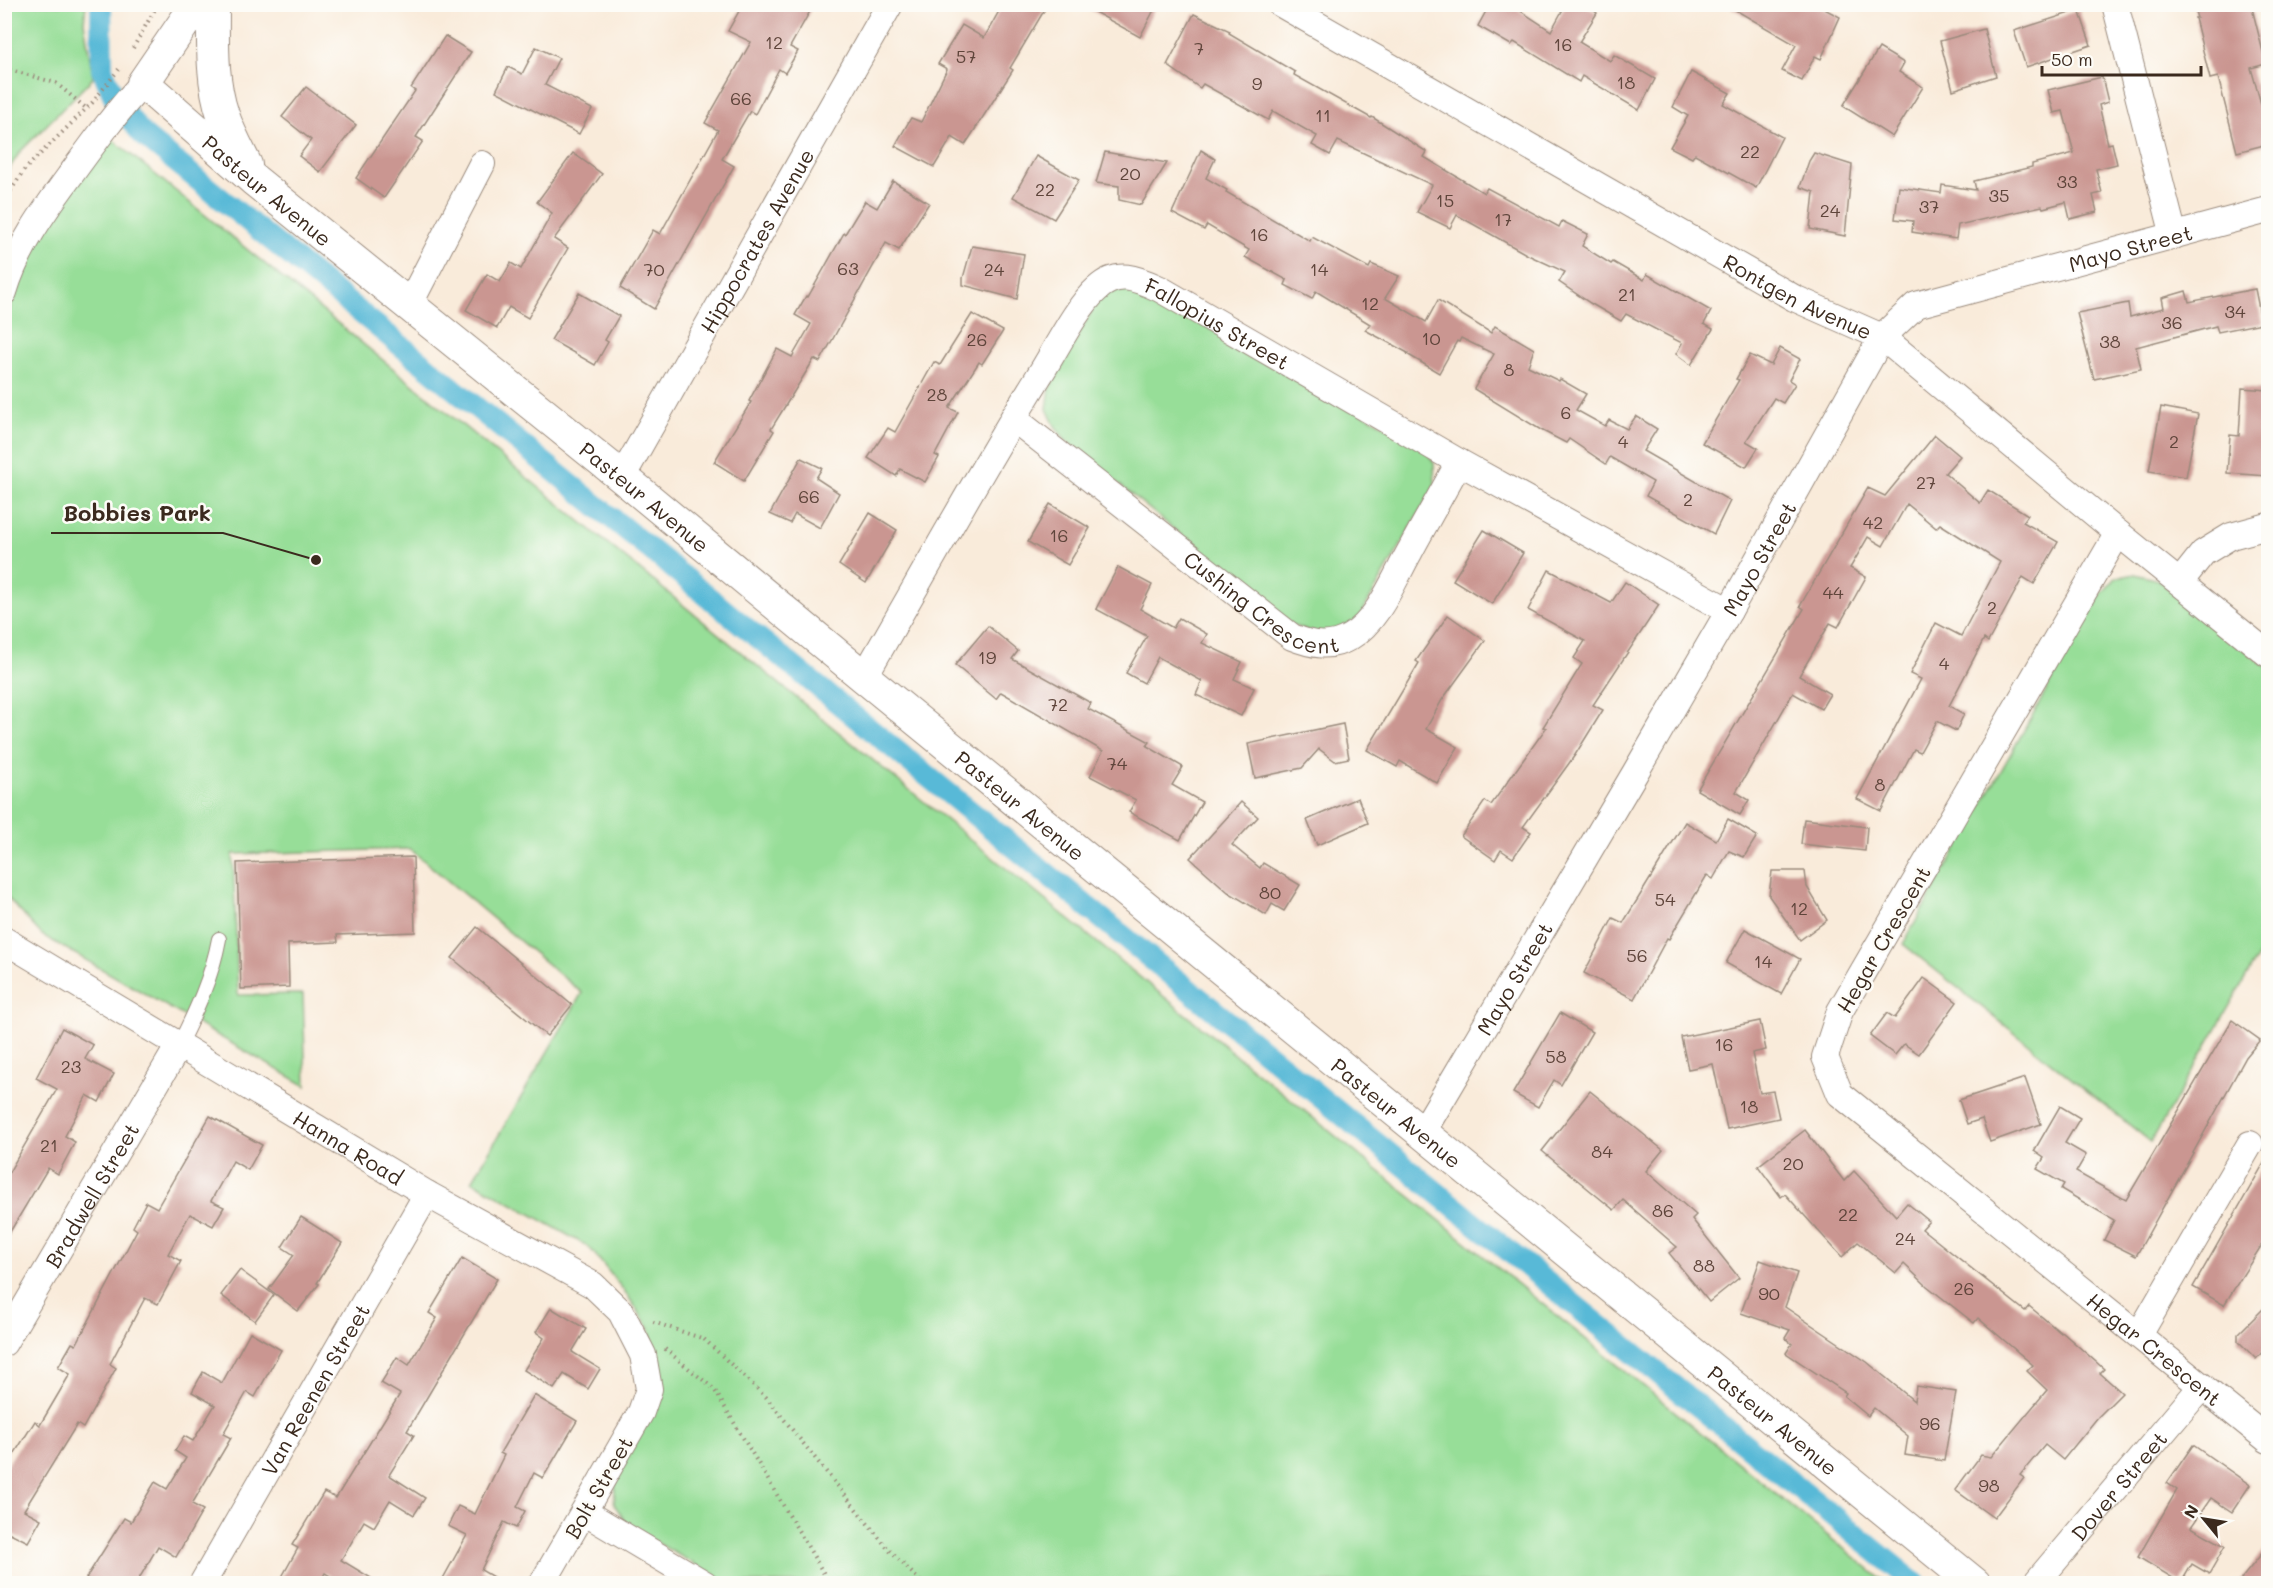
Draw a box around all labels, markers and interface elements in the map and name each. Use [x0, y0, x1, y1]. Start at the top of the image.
house number: 12 [765, 30, 783, 54]
house number: 16 [1554, 32, 1572, 56]
house number: 7 [1194, 36, 1204, 60]
scale bar [2042, 39, 2201, 77]
house number: 57 [956, 44, 976, 68]
text: 50 m [2051, 47, 2093, 71]
house number: 18 [1617, 70, 1636, 94]
house number: 9 [1252, 71, 1263, 95]
house number: 66 [730, 86, 752, 110]
house number: 11 [1315, 103, 1331, 127]
street label: Pasteur Avenue [198, 128, 338, 251]
house number: 22 [1740, 139, 1760, 163]
street label: Hippocrates Avenue [693, 143, 819, 337]
house number: 20 [1119, 161, 1141, 185]
house number: 33 [2056, 169, 2078, 193]
house number: 22 [1035, 177, 1055, 201]
house number: 35 [1988, 183, 2010, 207]
house number: 15 [1436, 188, 1454, 212]
house number: 37 [1919, 194, 1939, 218]
house number: 24 [1820, 198, 1841, 222]
house number: 17 [1494, 207, 1512, 231]
street label: Mayo Street [2065, 218, 2195, 277]
house number: 16 [1250, 222, 1268, 246]
street label: Rontgen Avenue [1719, 247, 1877, 344]
house number: 63 [837, 256, 859, 280]
house number: 70 [643, 257, 665, 281]
house number: 24 [984, 257, 1005, 281]
house number: 14 [1310, 257, 1329, 281]
street label: Fallopius Street [1141, 271, 1295, 375]
house number: 21 [1618, 282, 1636, 306]
house number: 12 [1361, 291, 1379, 315]
house number: 34 [2224, 299, 2246, 323]
house number: 36 [2161, 310, 2183, 334]
house number: 10 [1421, 326, 1441, 350]
house number: 26 [967, 327, 987, 351]
house number: 38 [2099, 329, 2121, 353]
house number: 8 [1504, 357, 1515, 381]
house number: 28 [927, 382, 948, 406]
house number: 6 [1561, 400, 1571, 424]
house number: 4 [1618, 429, 1629, 453]
house number: 2 [2169, 429, 2179, 453]
street label: Pasteur Avenue [575, 435, 715, 557]
house number: 27 [1916, 470, 1936, 494]
house number: 66 [798, 484, 820, 508]
house number: 2 [1683, 487, 1693, 511]
callout: Bobbies Park [51, 493, 223, 533]
street label: Mayo Street [1716, 496, 1801, 620]
text: Bobbies Park [63, 498, 211, 527]
house number: 42 [1863, 510, 1883, 534]
house number: 16 [1050, 523, 1068, 547]
street label: Cushing Crescent [1179, 544, 1341, 658]
house number: 44 [1822, 580, 1844, 604]
house number: 2 [1987, 595, 1997, 619]
house number: 19 [978, 645, 997, 669]
house number: 4 [1939, 651, 1950, 675]
house number: 72 [1048, 692, 1068, 716]
street label: Pasteur Avenue [950, 744, 1091, 866]
house number: 74 [1107, 751, 1128, 775]
house number: 8 [1875, 772, 1886, 796]
street label: Hegar Crescent [1830, 861, 1936, 1017]
house number: 80 [1259, 880, 1281, 904]
house number: 54 [1654, 887, 1676, 911]
house number: 12 [1790, 896, 1808, 920]
street label: Mayo Street [1470, 917, 1558, 1040]
house number: 56 [1626, 943, 1648, 967]
house number: 14 [1754, 949, 1773, 973]
house number: 16 [1715, 1032, 1733, 1056]
house number: 58 [1545, 1044, 1567, 1068]
street label: Pasteur Avenue [1327, 1051, 1467, 1173]
house number: 23 [61, 1054, 81, 1078]
house number: 18 [1740, 1094, 1759, 1118]
street label: Hanna Road [289, 1104, 409, 1190]
street label: Bradwell Street [38, 1117, 144, 1272]
house number: 21 [40, 1133, 58, 1157]
house number: 84 [1591, 1139, 1613, 1163]
house number: 20 [1782, 1151, 1804, 1175]
house number: 86 [1652, 1198, 1674, 1222]
house number: 22 [1838, 1202, 1858, 1226]
house number: 24 [1895, 1226, 1916, 1250]
house number: 88 [1693, 1253, 1715, 1277]
house number: 26 [1954, 1276, 1974, 1300]
house number: 90 [1758, 1281, 1780, 1305]
street label: Hegar Crescent [2082, 1286, 2228, 1411]
street label: Van Reenen Street [254, 1298, 375, 1480]
street label: Pasteur Avenue [1703, 1358, 1844, 1480]
house number: 96 [1919, 1411, 1941, 1435]
street label: Dover Street [2064, 1425, 2172, 1546]
street label: Bolt Street [558, 1431, 638, 1543]
house number: 98 [1978, 1473, 2000, 1497]
north arrow [2174, 1489, 2234, 1549]
text: N [2178, 1501, 2203, 1522]

